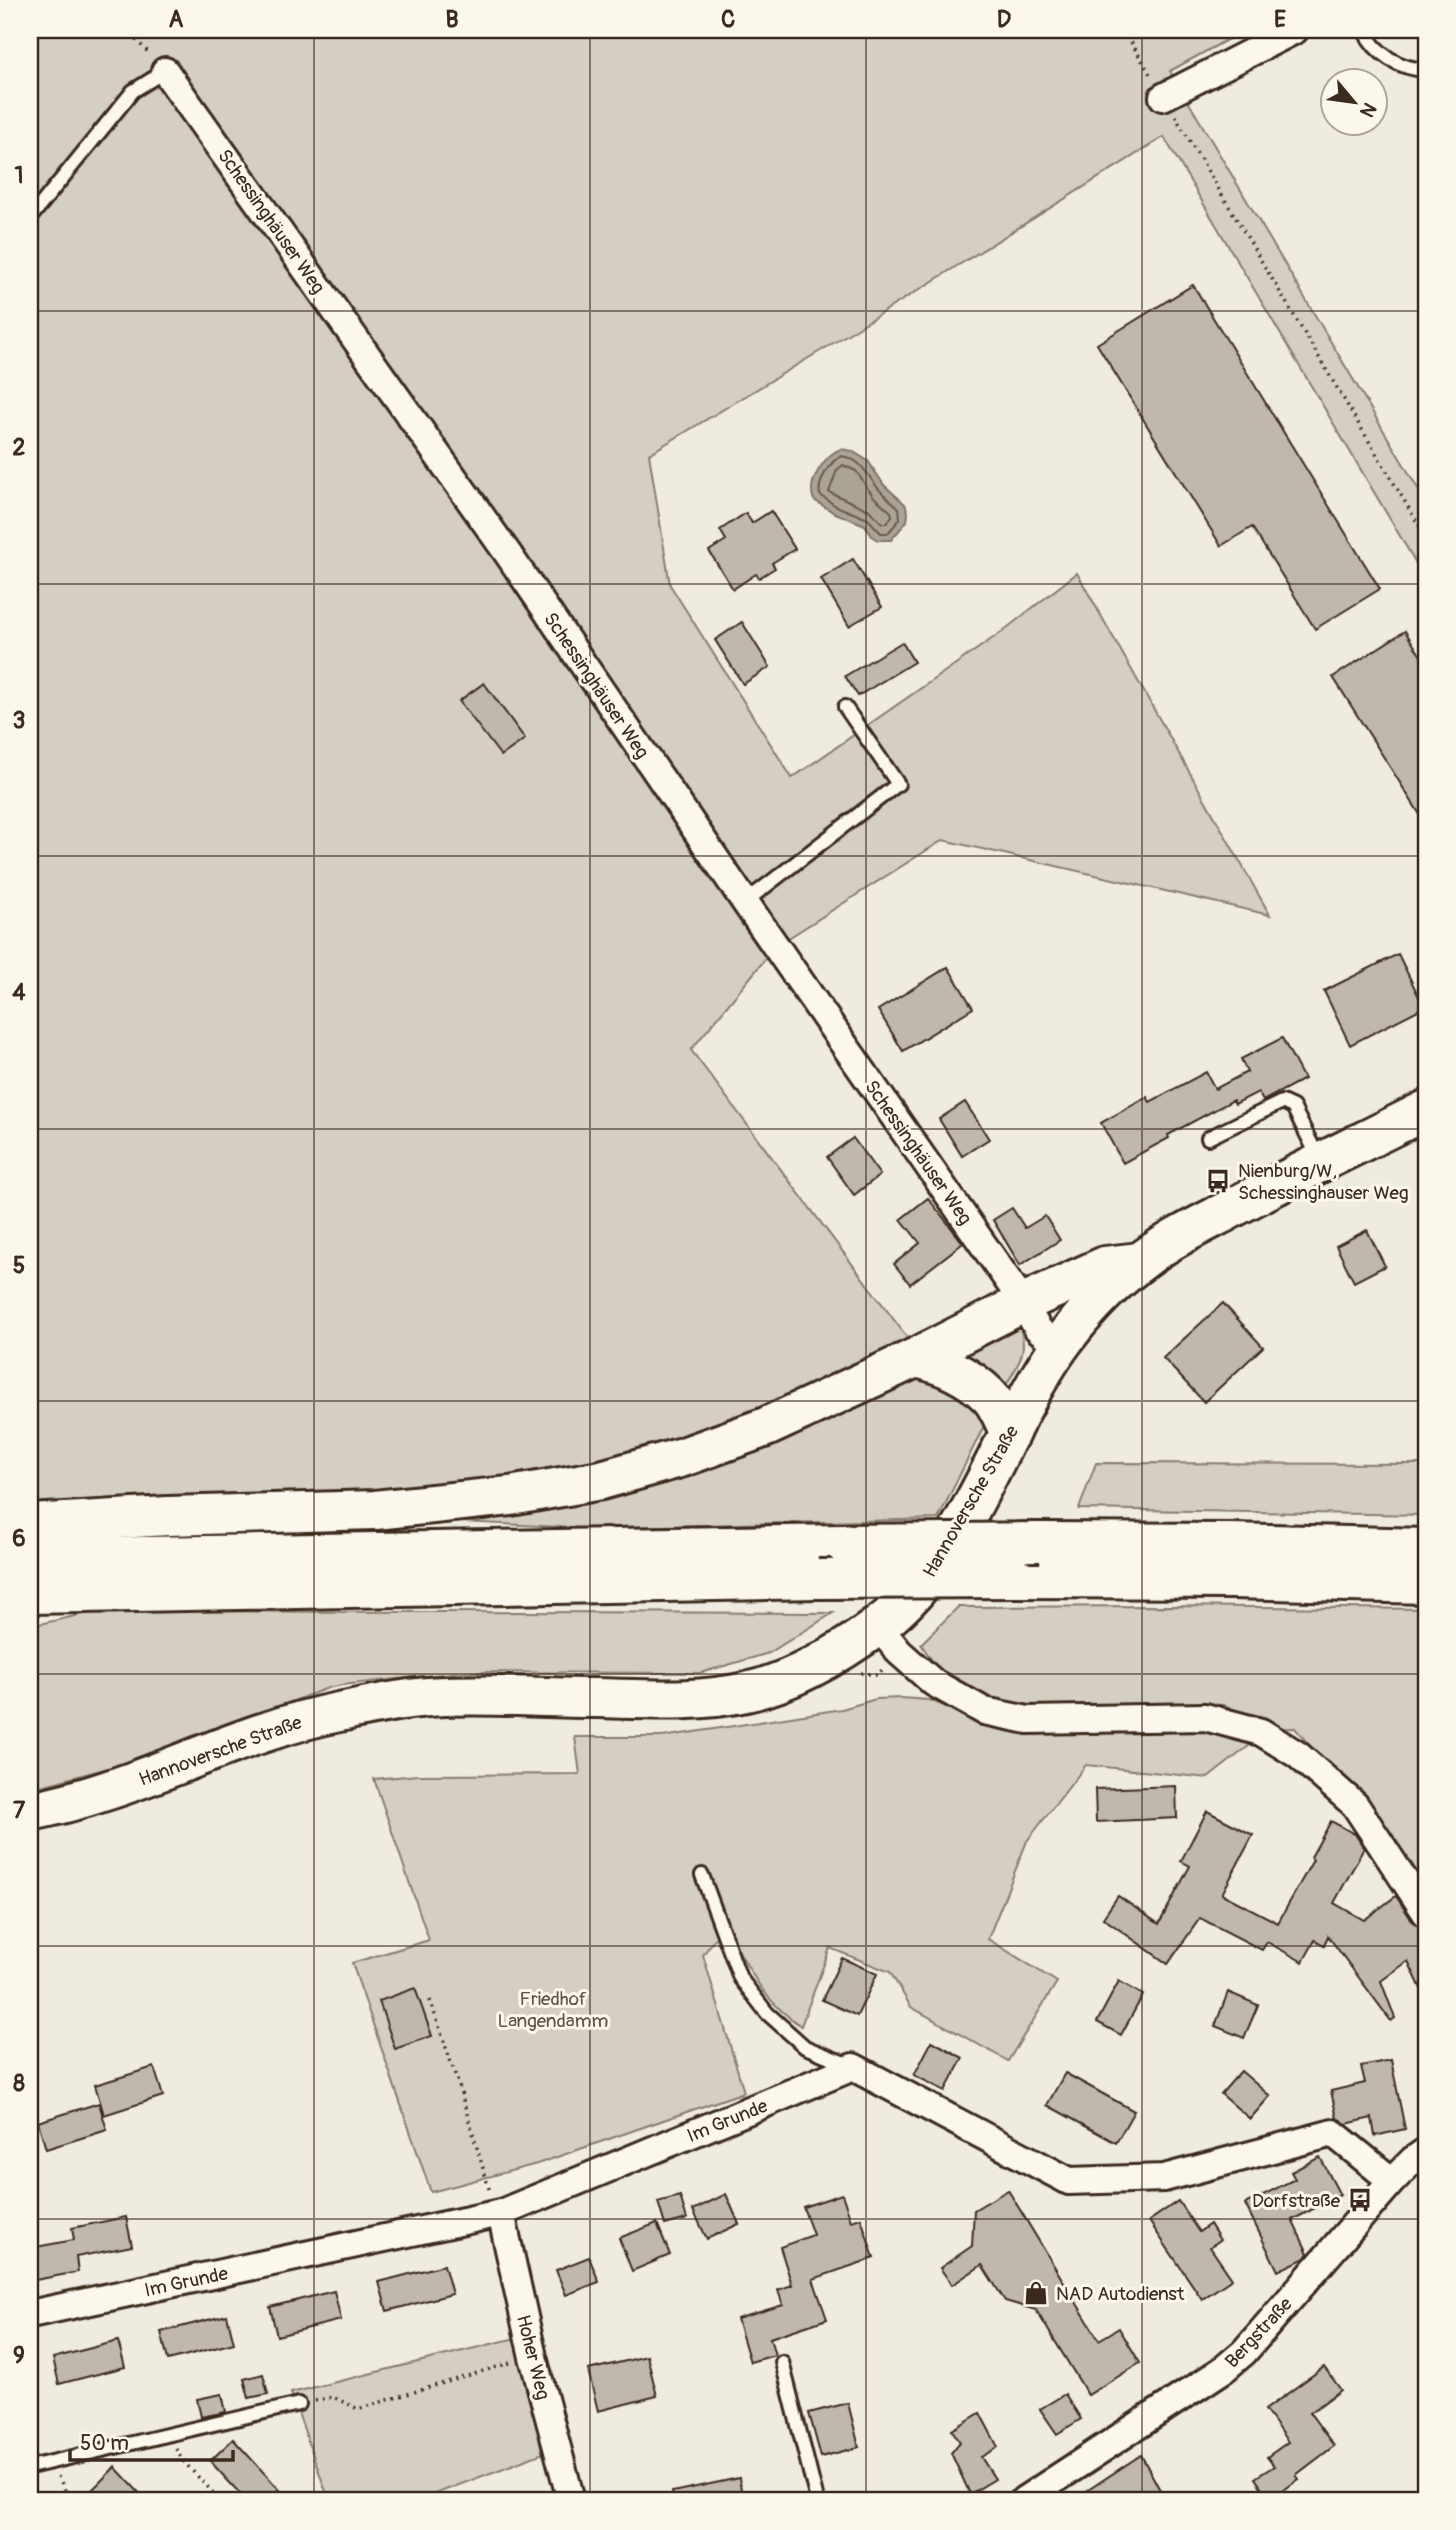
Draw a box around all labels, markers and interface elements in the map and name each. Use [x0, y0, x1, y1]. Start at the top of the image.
text: A [169, 5, 184, 34]
text: B [445, 5, 459, 34]
text: C [721, 5, 735, 34]
text: D [997, 5, 1011, 34]
text: E [1274, 5, 1286, 34]
north arrow [1320, 66, 1390, 136]
text: N [1354, 98, 1382, 121]
street label: Schessinghäuser Weg [212, 145, 330, 299]
text: 1 [15, 161, 24, 190]
text: 2 [13, 433, 26, 462]
street label: Schessinghäuser Weg [538, 608, 654, 763]
text: 3 [13, 706, 25, 735]
text: 4 [12, 978, 26, 1007]
street label: Schessinghäuser Weg [859, 1076, 977, 1230]
place label: Nienburg/W, Schessinghauser Weg [1238, 1159, 1409, 1205]
bus stop icon: Nienburg/W, Schessinghauser Weg [1204, 1167, 1232, 1195]
text: 5 [13, 1251, 25, 1280]
street label: Hannoversche Straße [918, 1421, 1024, 1582]
text: 6 [12, 1524, 26, 1553]
street label: Hannoversche Straße [136, 1710, 306, 1792]
text: 7 [13, 1796, 26, 1825]
park label: Friedhof Langendamm [498, 1987, 609, 2033]
text: 8 [13, 2069, 25, 2098]
street label: Im Grunde [684, 2094, 772, 2148]
bus stop icon: Dorfstraße [1346, 2186, 1374, 2214]
place label: Dorfstraße [1252, 2189, 1341, 2213]
street label: Im Grunde [142, 2261, 231, 2303]
shop icon: NAD Autodienst [1022, 2279, 1050, 2307]
place label: NAD Autodienst [1056, 2282, 1185, 2306]
street label: Bergstraße [1220, 2292, 1298, 2373]
street label: Hoher Weg [511, 2312, 555, 2402]
text: 9 [13, 2341, 25, 2370]
scale bar [70, 2418, 233, 2462]
text: 50 m [80, 2430, 129, 2457]

